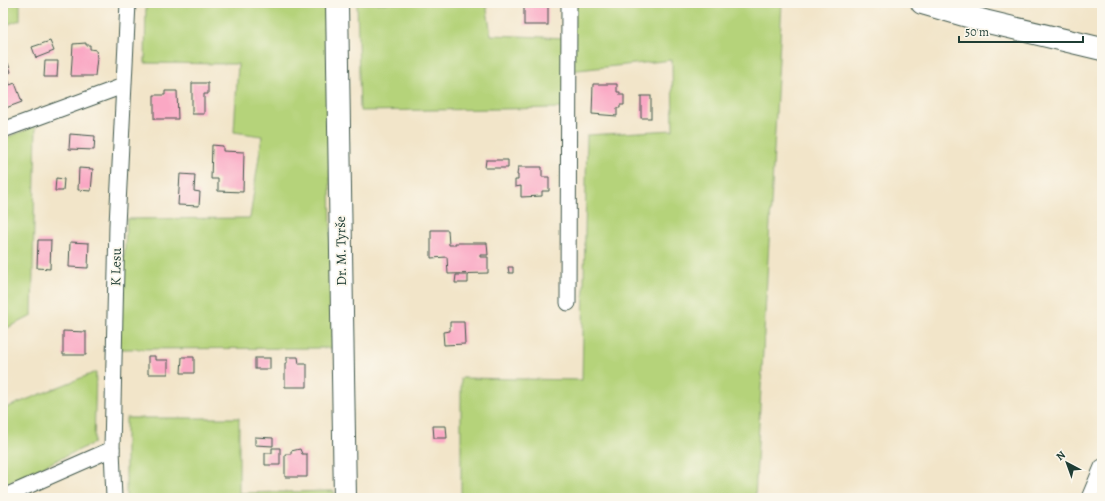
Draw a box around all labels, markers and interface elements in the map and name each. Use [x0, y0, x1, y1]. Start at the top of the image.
scale bar [959, 18, 1083, 44]
text: 50 m [965, 24, 989, 40]
street label: Dr. M. Tyrše [331, 216, 351, 286]
street label: K Lesu [106, 247, 126, 286]
north arrow [1047, 443, 1087, 483]
text: N [1053, 448, 1069, 464]

